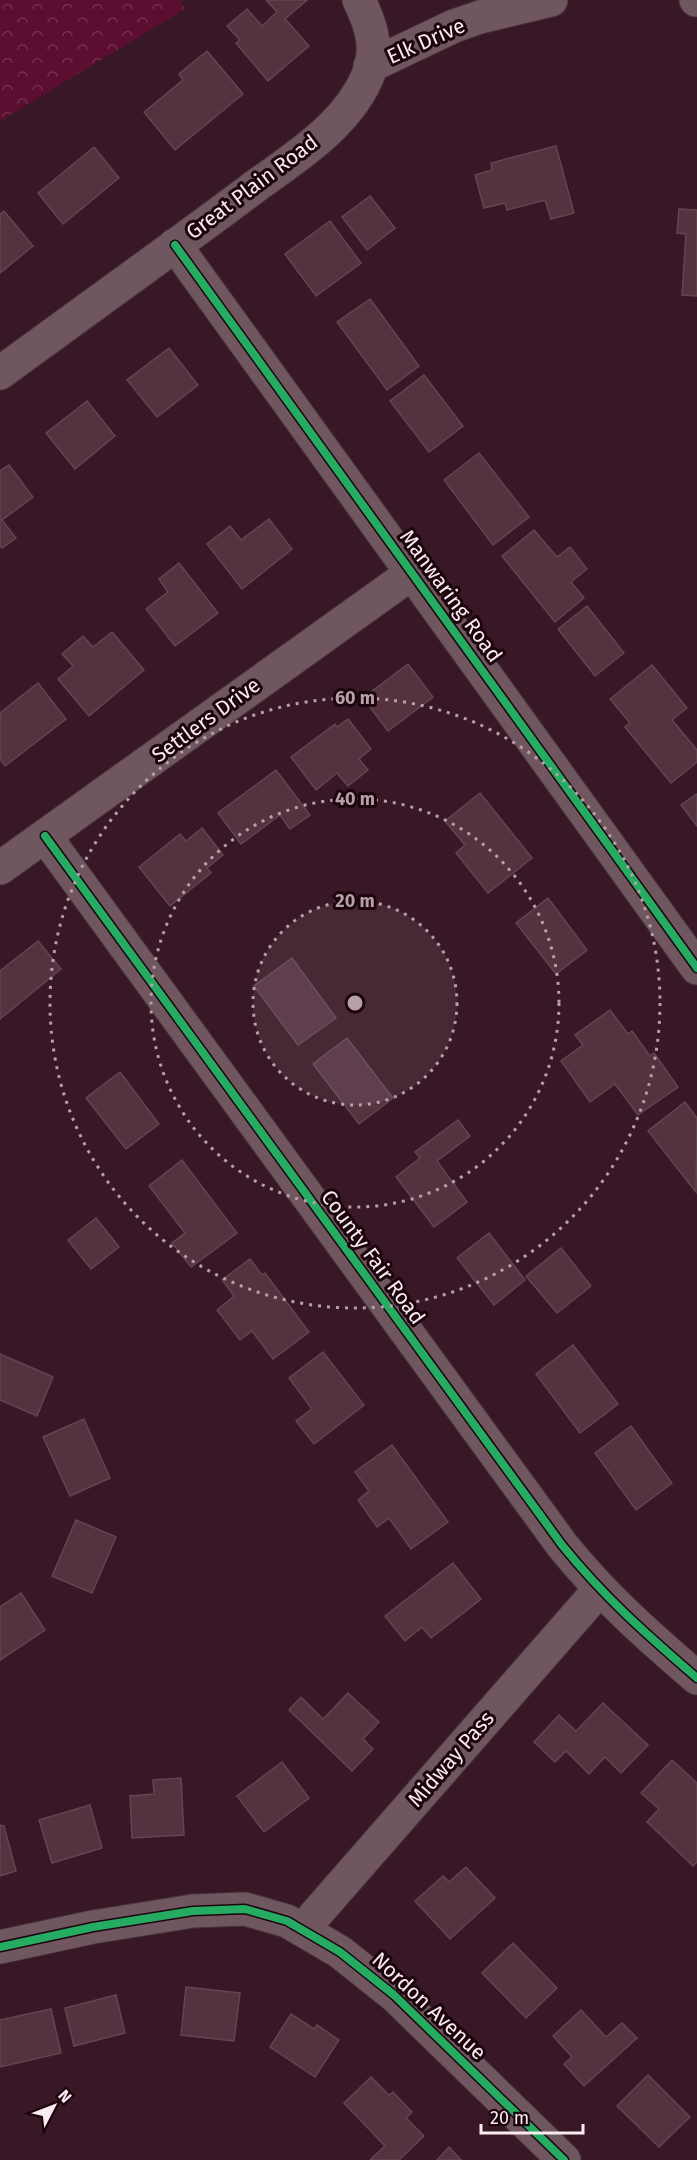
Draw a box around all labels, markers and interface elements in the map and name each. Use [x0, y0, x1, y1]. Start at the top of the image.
street label: Elk Drive [383, 12, 469, 70]
street label: Great Plain Road [181, 129, 323, 245]
street label: Manwaring Road [394, 525, 508, 667]
street label: Settlers Drive [147, 672, 265, 768]
text: 60 m [335, 687, 375, 709]
text: 40 m [335, 788, 375, 810]
text: 20 m [335, 890, 375, 912]
centre of rings [345, 993, 365, 1013]
street label: County Fair Road [315, 1185, 431, 1329]
street label: Midway Pass [402, 1706, 500, 1812]
street label: Nordon Avenue [367, 1947, 491, 2065]
north arrow [24, 2076, 84, 2136]
text: N [54, 2086, 75, 2107]
scale bar [481, 2097, 583, 2135]
text: 20 m [490, 2107, 529, 2129]

